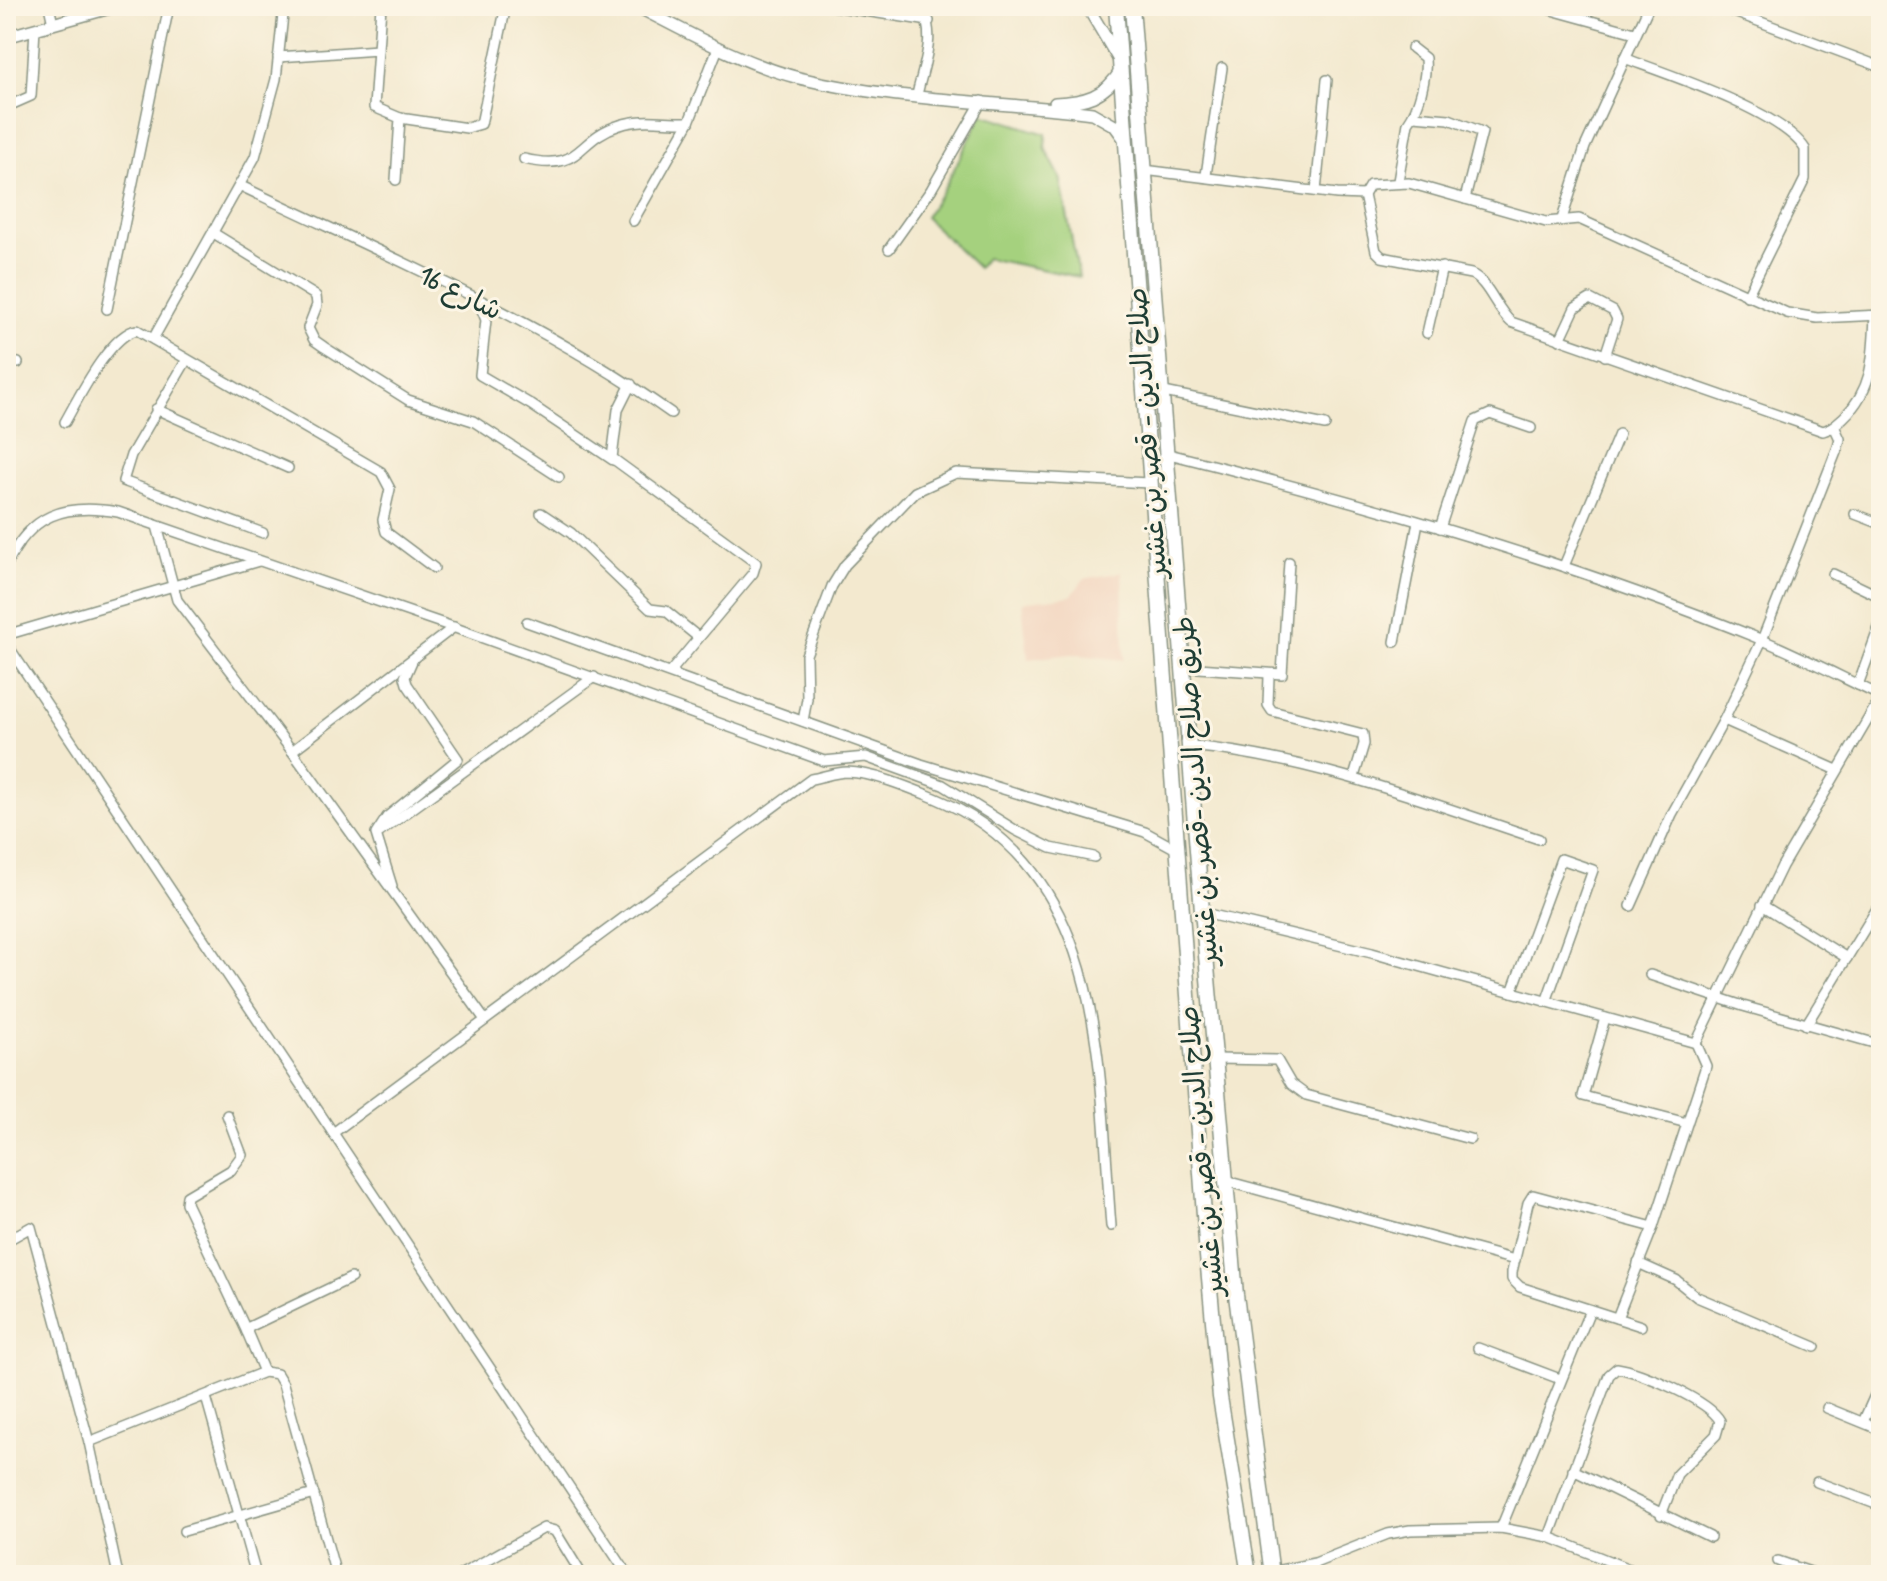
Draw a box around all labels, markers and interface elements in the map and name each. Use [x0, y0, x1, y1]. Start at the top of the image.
street label: شارع 16 [413, 256, 509, 329]
street label: صلاح الدين - قصر بن غشير [1117, 286, 1175, 582]
street label: طريق صلاح الدين -قصر بن غشير [1164, 615, 1226, 969]
street label: صلاح الدين - قصر بن غشير [1168, 1004, 1232, 1300]

